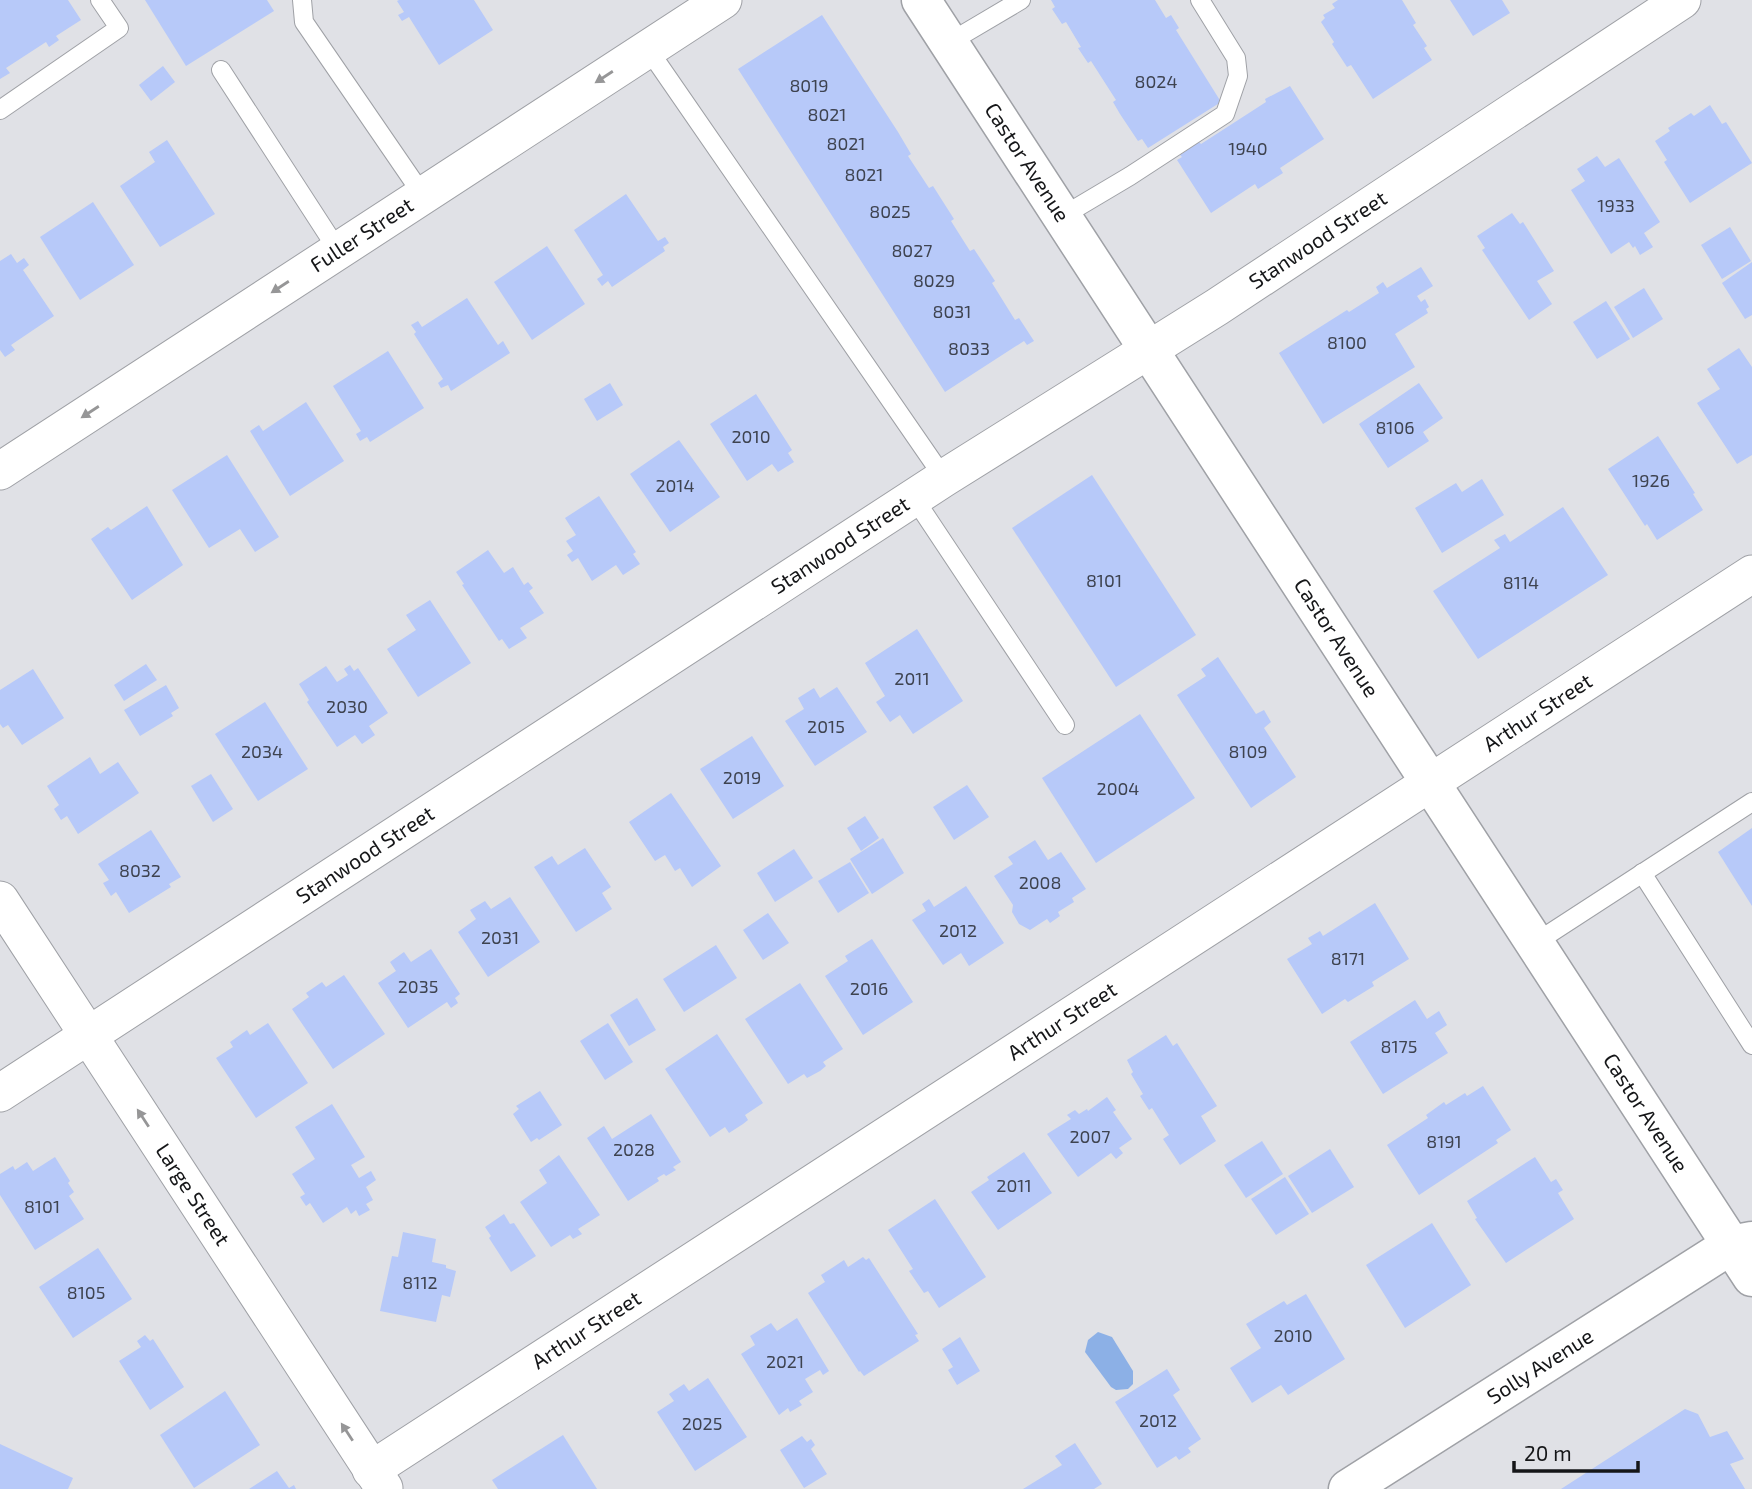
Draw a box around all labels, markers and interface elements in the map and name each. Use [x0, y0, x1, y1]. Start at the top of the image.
one-way arrow [595, 70, 613, 84]
house number: 8024 [1135, 70, 1177, 92]
house number: 8019 [789, 74, 829, 96]
street label: Castor Avenue [980, 98, 1076, 226]
house number: 8021 [807, 103, 847, 125]
house number: 8021 [826, 132, 866, 154]
house number: 1940 [1228, 137, 1268, 159]
house number: 8021 [844, 163, 884, 185]
street label: Stanwood Street [1244, 185, 1391, 293]
street label: Fuller Street [305, 191, 417, 277]
house number: 1933 [1597, 194, 1635, 216]
house number: 8025 [869, 200, 911, 222]
house number: 8027 [891, 239, 933, 261]
house number: 8029 [913, 269, 955, 291]
one-way arrow [271, 280, 290, 293]
house number: 8031 [933, 300, 971, 322]
house number: 8100 [1327, 331, 1367, 353]
house number: 8033 [948, 337, 990, 359]
one-way arrow [81, 405, 100, 418]
house number: 8106 [1375, 416, 1415, 438]
house number: 2010 [732, 425, 771, 447]
house number: 1926 [1632, 469, 1670, 491]
house number: 2014 [655, 474, 695, 496]
street label: Stanwood Street [766, 490, 913, 598]
house number: 8101 [1086, 569, 1122, 591]
house number: 8114 [1503, 571, 1539, 593]
street label: Castor Avenue [1290, 573, 1385, 701]
house number: 2011 [894, 667, 930, 689]
street label: Arthur Street [1478, 667, 1596, 756]
house number: 2030 [326, 695, 368, 717]
house number: 2015 [807, 715, 845, 737]
house number: 2034 [241, 740, 283, 762]
house number: 8109 [1228, 740, 1268, 762]
house number: 2019 [723, 766, 761, 788]
house number: 2004 [1097, 777, 1139, 799]
street label: Stanwood Street [291, 800, 438, 908]
house number: 8032 [119, 859, 161, 881]
house number: 2008 [1019, 871, 1061, 893]
house number: 2012 [939, 919, 977, 941]
house number: 2031 [481, 926, 519, 948]
house number: 8171 [1331, 947, 1365, 969]
house number: 2035 [398, 975, 438, 997]
street label: Arthur Street [1002, 976, 1121, 1065]
house number: 2016 [850, 977, 888, 999]
house number: 8175 [1381, 1035, 1417, 1057]
street label: Castor Avenue [1599, 1048, 1694, 1176]
one-way arrow [136, 1108, 149, 1128]
house number: 2007 [1069, 1125, 1111, 1147]
house number: 8191 [1426, 1130, 1462, 1152]
street label: Large Street [151, 1138, 236, 1250]
house number: 2028 [613, 1138, 655, 1160]
house number: 2011 [996, 1174, 1032, 1196]
house number: 8101 [24, 1195, 60, 1217]
house number: 8112 [402, 1271, 438, 1293]
house number: 8105 [67, 1281, 105, 1303]
street label: Arthur Street [527, 1284, 645, 1373]
street label: Solly Avenue [1482, 1322, 1597, 1408]
house number: 2010 [1274, 1324, 1313, 1346]
house number: 2021 [766, 1350, 804, 1372]
house number: 2012 [1139, 1409, 1177, 1431]
house number: 2025 [682, 1412, 722, 1434]
one-way arrow [340, 1423, 354, 1441]
scale bar [1514, 1430, 1638, 1474]
text: 20 m [1524, 1440, 1572, 1465]

